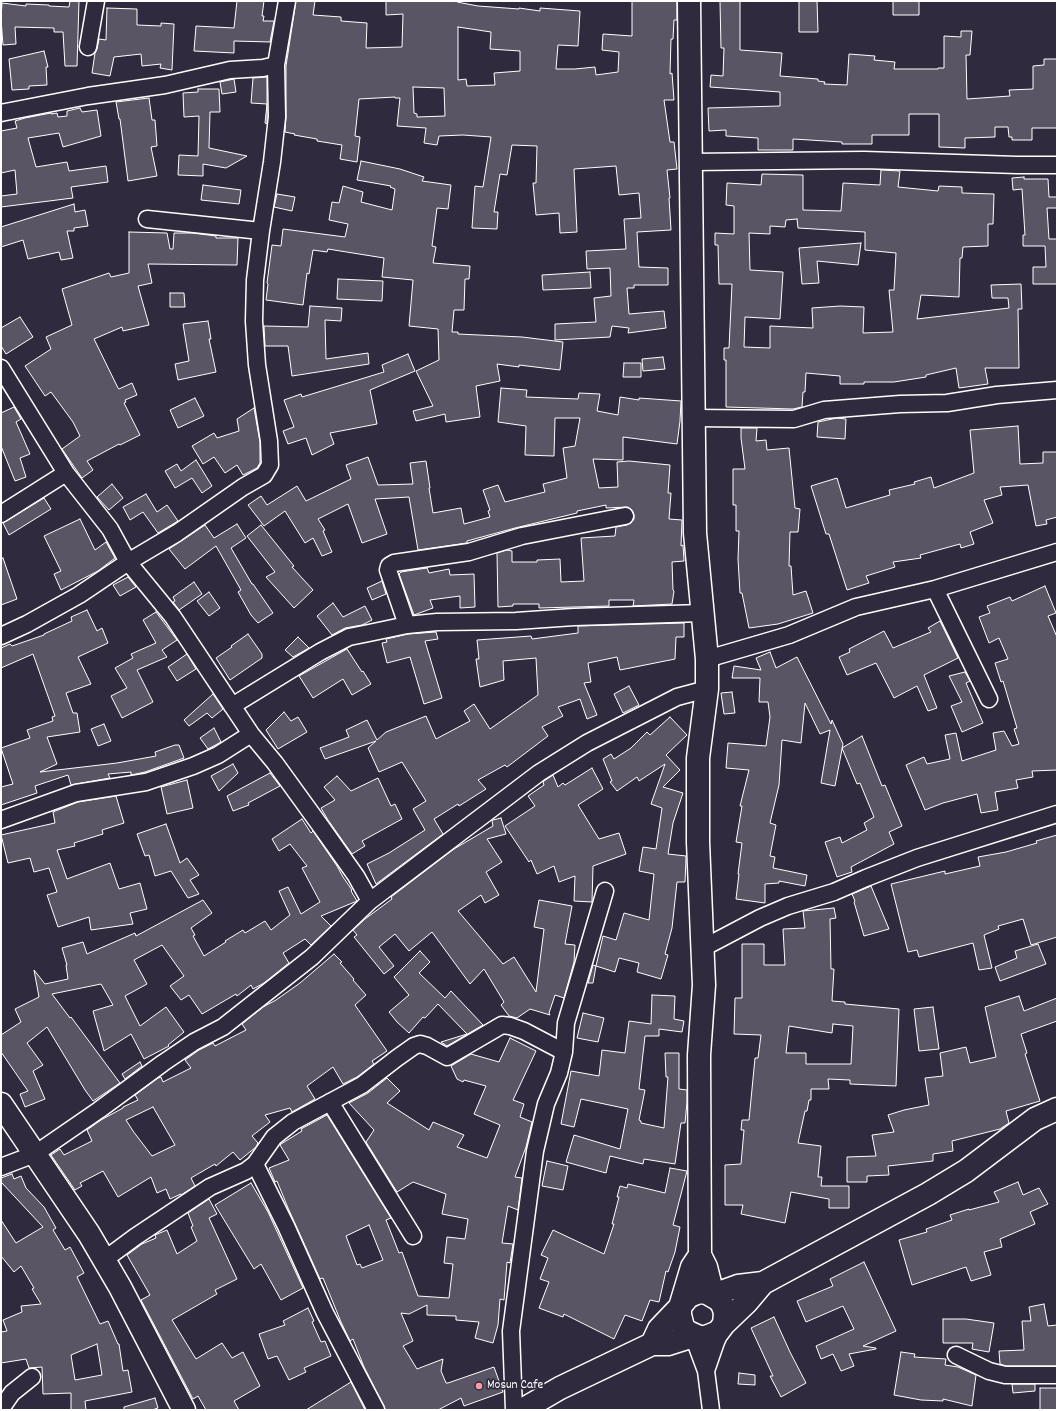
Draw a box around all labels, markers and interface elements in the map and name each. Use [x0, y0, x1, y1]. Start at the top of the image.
place label: Mosun Cafe [487, 1378, 543, 1394]
marker: Mosun Cafe [474, 1381, 484, 1391]

